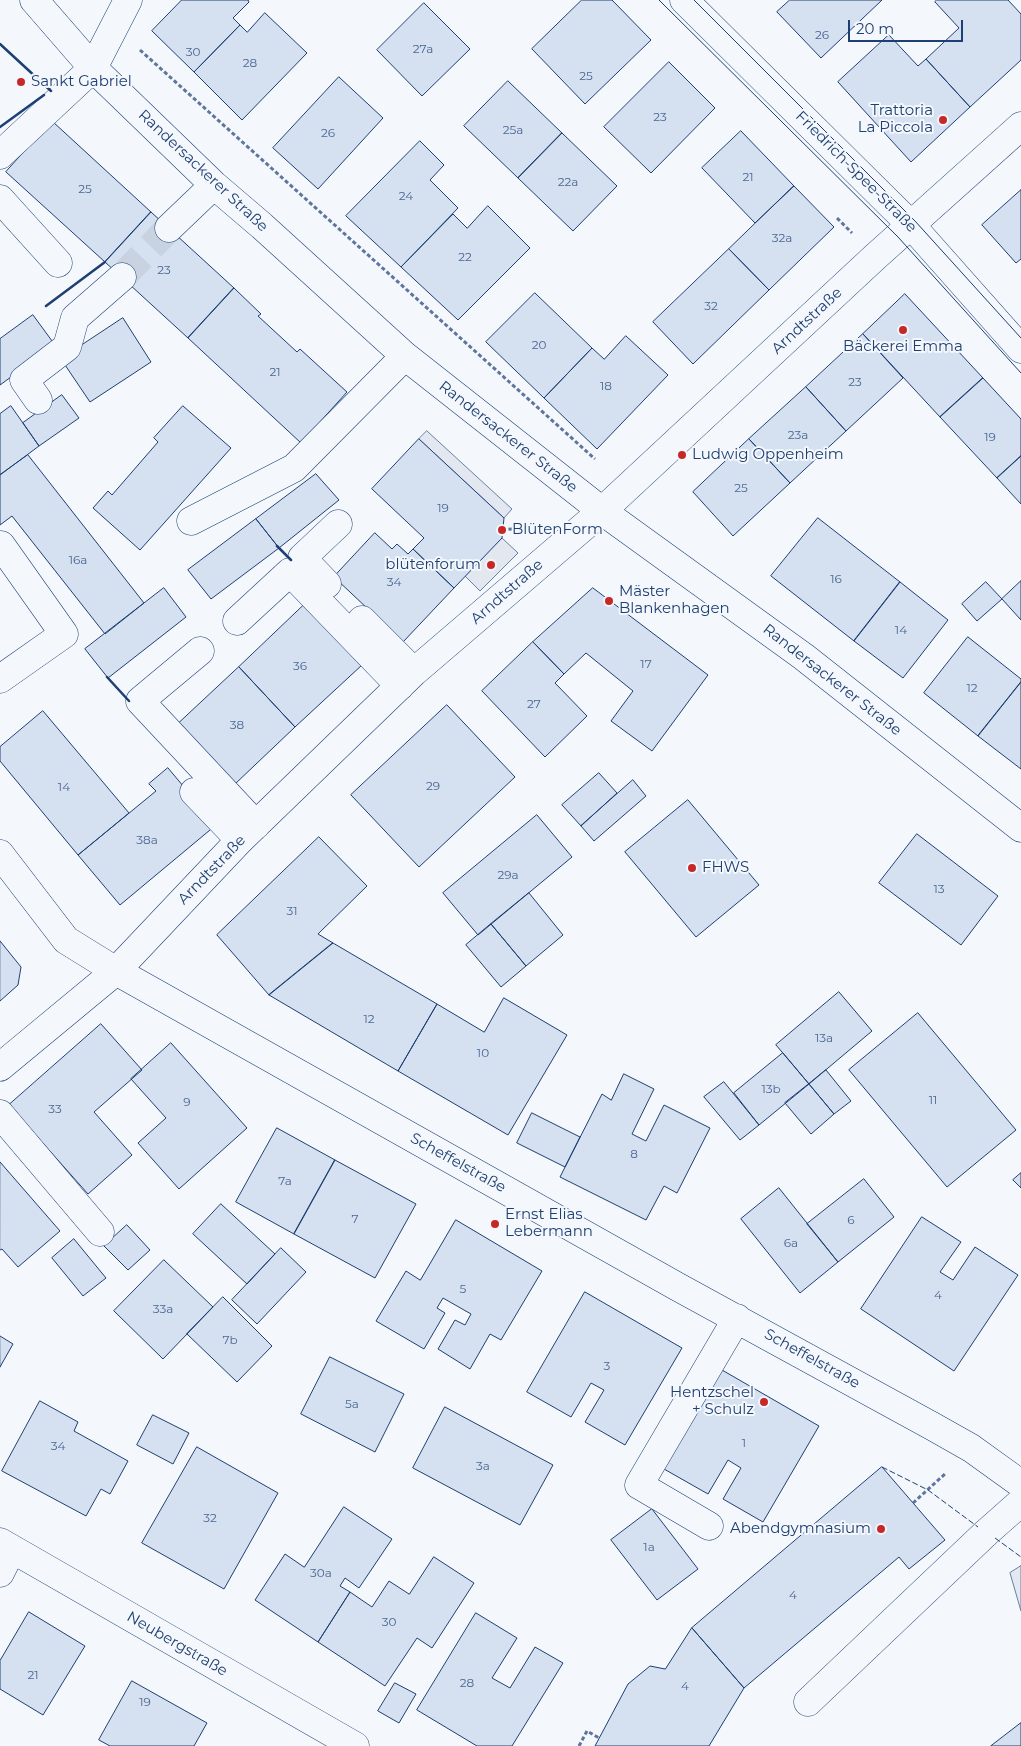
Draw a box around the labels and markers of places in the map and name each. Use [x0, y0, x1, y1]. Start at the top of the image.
place label: Sankt Gabriel [31, 73, 132, 91]
marker: Sankt Gabriel [15, 76, 27, 88]
place label: Trattoria La Piccola [858, 102, 933, 137]
marker: Trattoria La Piccola [937, 114, 949, 126]
marker: Bäckerei Emma [897, 324, 909, 336]
place label: Bäckerei Emma [843, 338, 963, 356]
place label: Ludwig Oppenheim [692, 446, 844, 464]
marker: Ludwig Oppenheim [676, 449, 688, 461]
place label: BlütenForm [512, 521, 603, 539]
marker: BlütenForm [496, 524, 508, 536]
place label: blütenforum [385, 556, 481, 574]
marker: blütenforum [485, 559, 497, 571]
place label: Mäster Blankenhagen [619, 583, 730, 618]
marker: Mäster Blankenhagen [603, 595, 615, 607]
place label: FHWS [702, 859, 749, 877]
marker: FHWS [686, 862, 698, 874]
place label: Ernst Elias Lebermann [505, 1206, 593, 1241]
marker: Ernst Elias Lebermann [489, 1218, 501, 1230]
place label: Hentzschel + Schulz [670, 1384, 754, 1419]
marker: Hentzschel + Schulz [758, 1396, 770, 1408]
place label: Abendgymnasium [730, 1520, 871, 1538]
marker: Abendgymnasium [875, 1523, 887, 1535]

